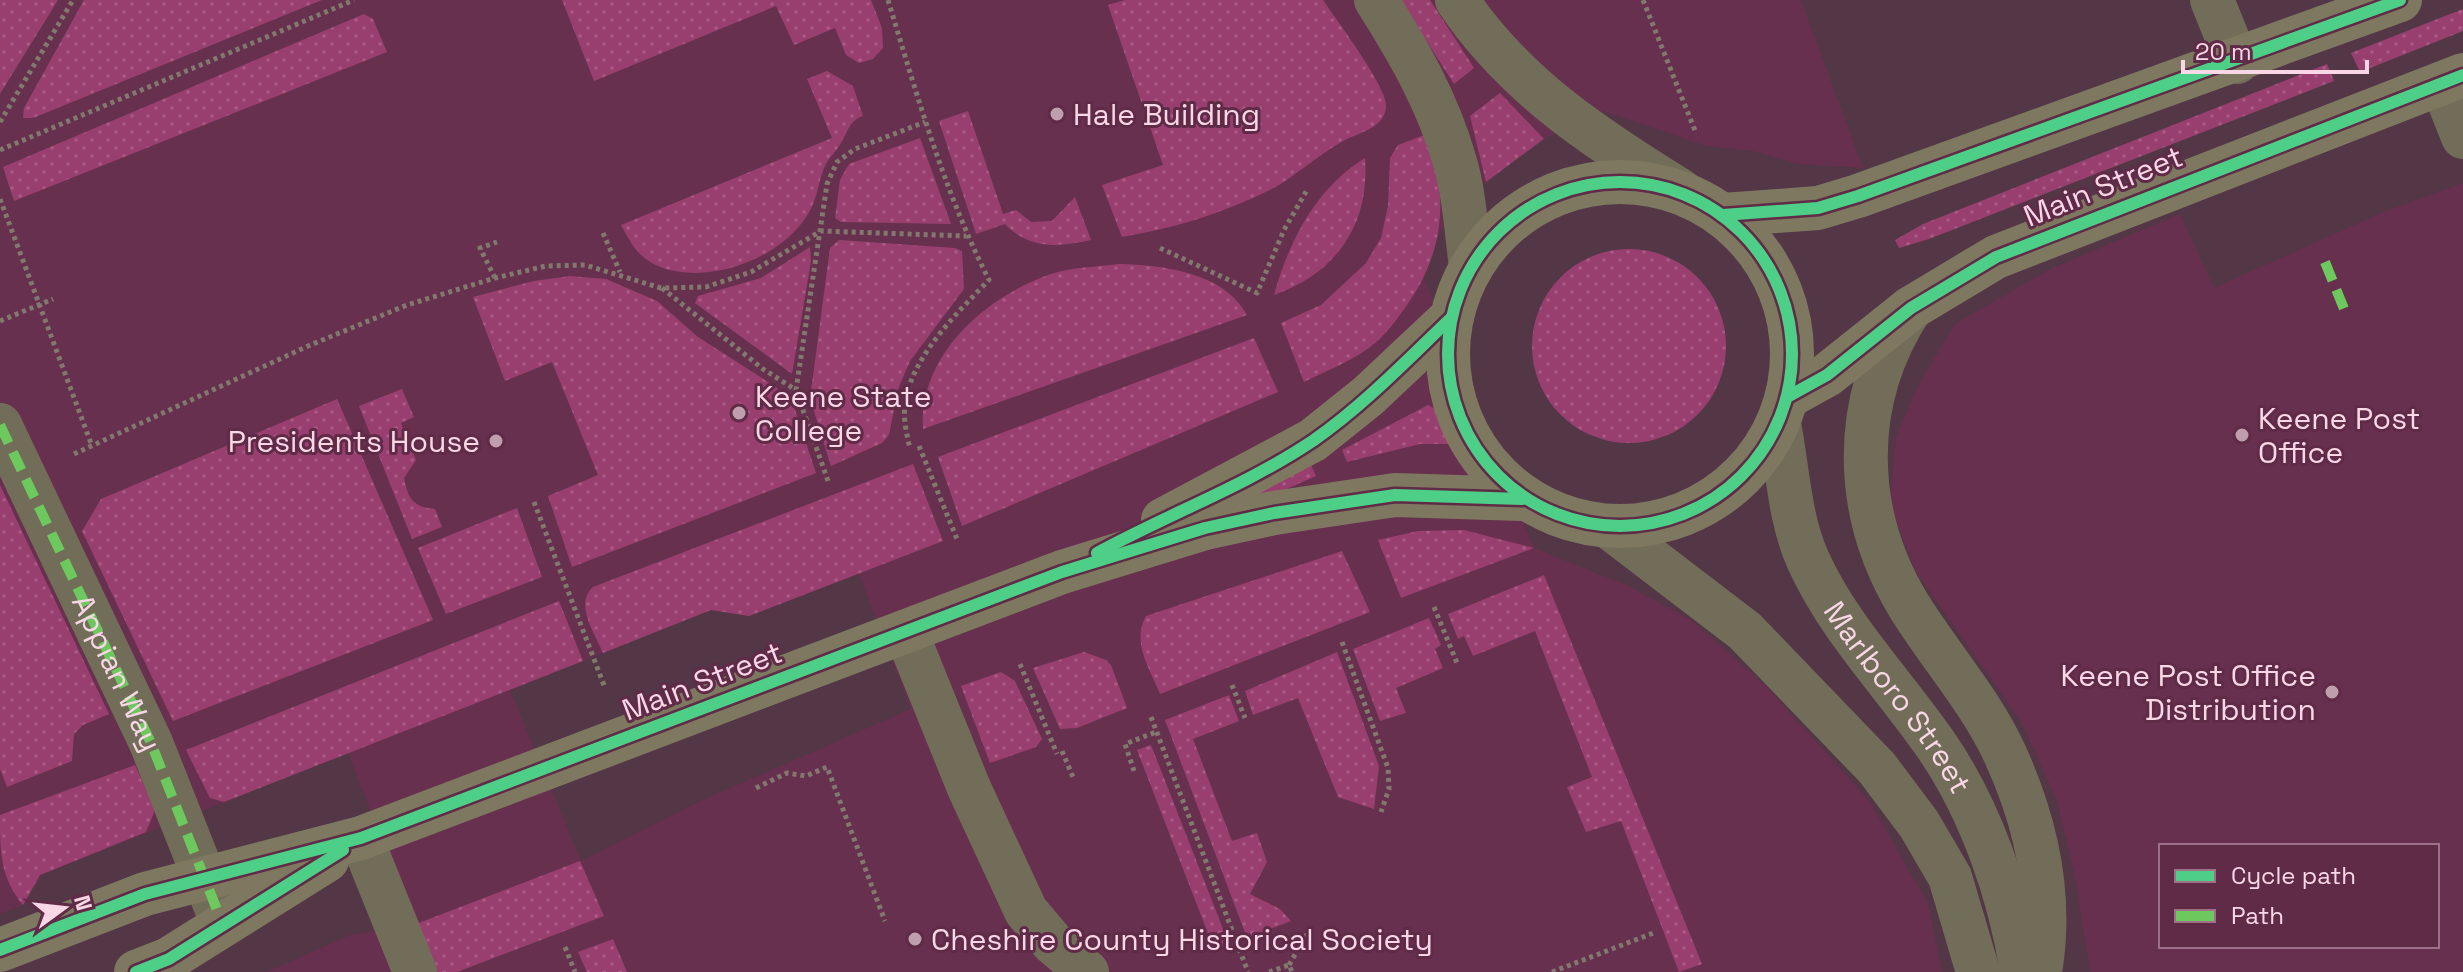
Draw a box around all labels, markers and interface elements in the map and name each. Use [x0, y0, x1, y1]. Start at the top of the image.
scale bar [2183, 24, 2367, 74]
text: 20 m [2195, 36, 2252, 67]
place label: Hale Building [1073, 95, 1260, 134]
marker: Hale Building [1048, 105, 1066, 123]
street label: Main Street [2018, 136, 2188, 236]
place label: Keene State College [755, 377, 931, 450]
place label: Keene Post Office [2258, 399, 2420, 472]
marker: Keene State College [730, 404, 748, 422]
place label: Presidents House [228, 422, 480, 461]
marker: Keene Post Office [2233, 426, 2251, 444]
marker: Presidents House [487, 432, 505, 450]
street label: Appian Way [64, 588, 171, 757]
street label: Marlboro Street [1815, 594, 1981, 800]
street label: Main Street [616, 633, 788, 729]
place label: Keene Post Office Distribution [2061, 656, 2316, 729]
marker: Keene Post Office Distribution [2323, 683, 2341, 701]
legend [2159, 844, 2439, 948]
text: Cycle path [2231, 860, 2356, 891]
north arrow [24, 868, 104, 948]
text: N [68, 892, 99, 914]
text: Path [2231, 900, 2284, 931]
place label: Cheshire County Historical Society [931, 920, 1433, 959]
marker: Cheshire County Historical Society [906, 930, 924, 948]

